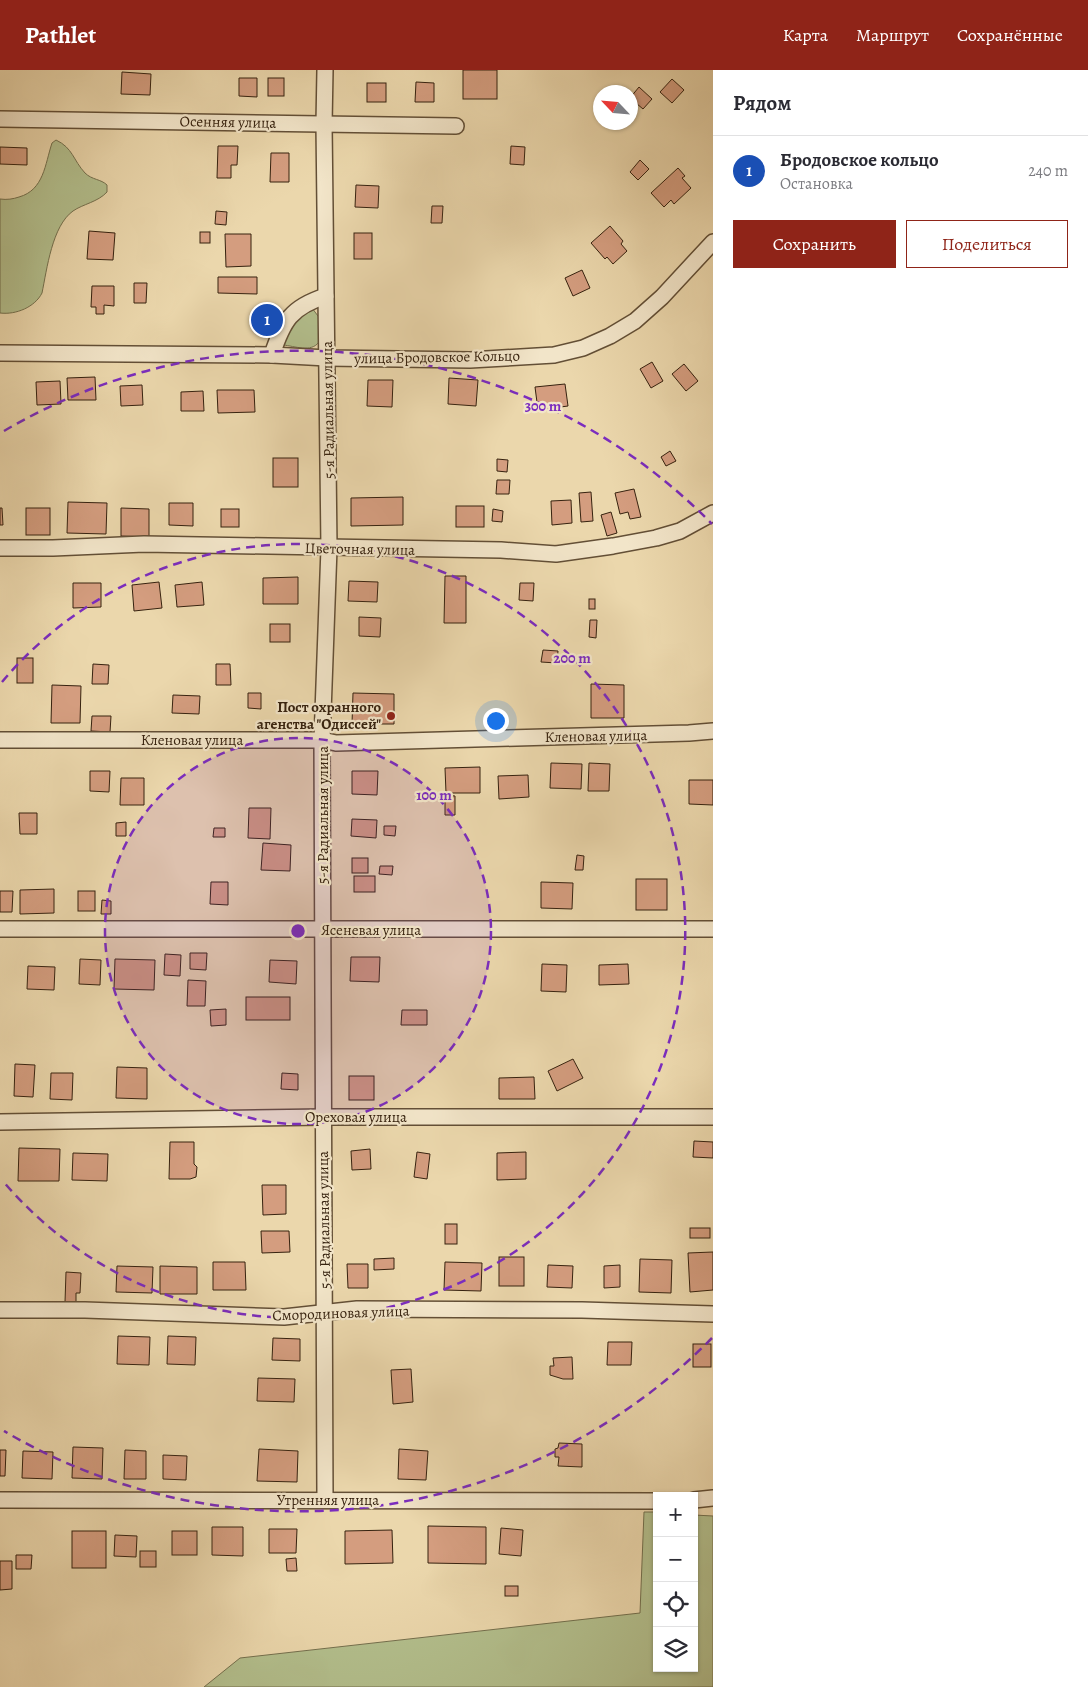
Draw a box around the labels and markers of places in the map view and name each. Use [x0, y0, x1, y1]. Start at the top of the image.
pin: 1 [251, 301, 283, 339]
place label: Пост охранного агенства "Одисcей" [257, 697, 381, 734]
marker: Пост охранного агенства "Одисcей" [385, 710, 397, 722]
centre of rings [289, 922, 307, 940]

